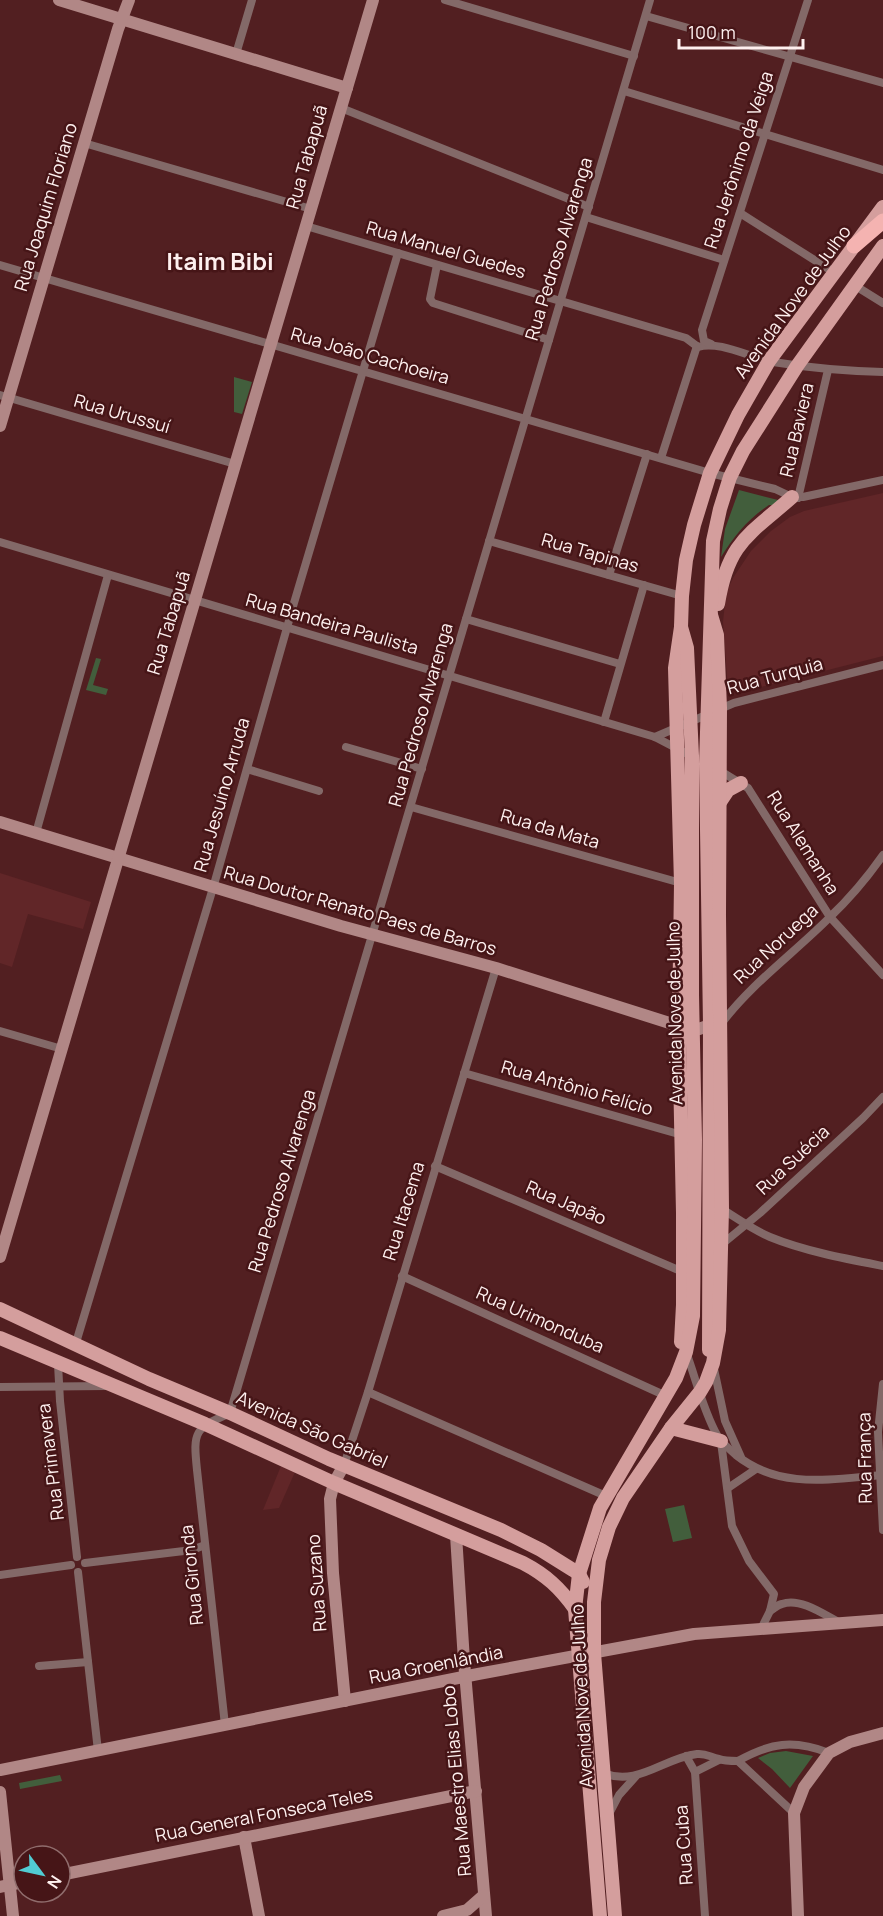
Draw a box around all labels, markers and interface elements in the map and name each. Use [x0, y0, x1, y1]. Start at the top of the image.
scale bar [679, 12, 804, 50]
text: 100 m [688, 20, 736, 44]
street label: Rua Jerônimo da Veiga [698, 68, 778, 251]
street label: Rua Tabapuã [280, 102, 332, 212]
street label: Rua Joaquim Floriano [8, 120, 82, 294]
street label: Rua Pedroso Alvarenga [519, 154, 597, 343]
street label: Rua Manuel Guedes [364, 215, 529, 283]
street label: Avenida Nove de Julho [728, 220, 856, 383]
district label: Itaim Bibi [166, 244, 274, 277]
street label: Rua João Cachoeira [288, 321, 452, 389]
street label: Rua Baviera [774, 380, 819, 479]
street label: Rua Urussuí [71, 388, 173, 438]
street label: Rua Tapinas [539, 527, 642, 577]
street label: Rua Tabapuã [141, 568, 195, 677]
street label: Rua Bandeira Paulista [243, 587, 421, 659]
street label: Rua Pedroso Alvarenga [382, 620, 458, 810]
street label: Rua Turquia [724, 651, 825, 699]
street label: Rua Jesuíno Arruda [188, 715, 255, 875]
street label: Rua Alemanha [762, 786, 845, 899]
street label: Rua da Mata [498, 802, 603, 854]
street label: Rua Doutor Renato Paes de Barros [221, 860, 499, 961]
street label: Rua Noruega [728, 898, 823, 989]
street label: Avenida Nove de Julho [660, 921, 688, 1105]
street label: Rua Antônio Felício [499, 1054, 656, 1120]
street label: Rua Pedroso Alvarenga [242, 1086, 320, 1275]
street label: Rua Suécia [751, 1119, 834, 1199]
street label: Rua Itacema [377, 1158, 429, 1263]
street label: Rua Japão [522, 1174, 610, 1230]
street label: Rua Urimonduba [473, 1280, 608, 1358]
street label: Avenida São Gabriel [233, 1385, 392, 1473]
street label: Rua Primavera [31, 1402, 69, 1522]
street label: Rua França [851, 1412, 877, 1504]
street label: Rua Gironda [174, 1524, 208, 1626]
street label: Rua Suzano [301, 1534, 331, 1633]
street label: Avenida Nove de Julho [564, 1604, 598, 1788]
street label: Rua Groenlândia [367, 1639, 505, 1689]
street label: Rua Maestro Elias Lobo [436, 1685, 476, 1877]
street label: Rua General Fonseca Teles [153, 1781, 375, 1847]
street label: Rua Cuba [668, 1804, 698, 1886]
north arrow [12, 1844, 72, 1904]
text: N [42, 1871, 67, 1893]

